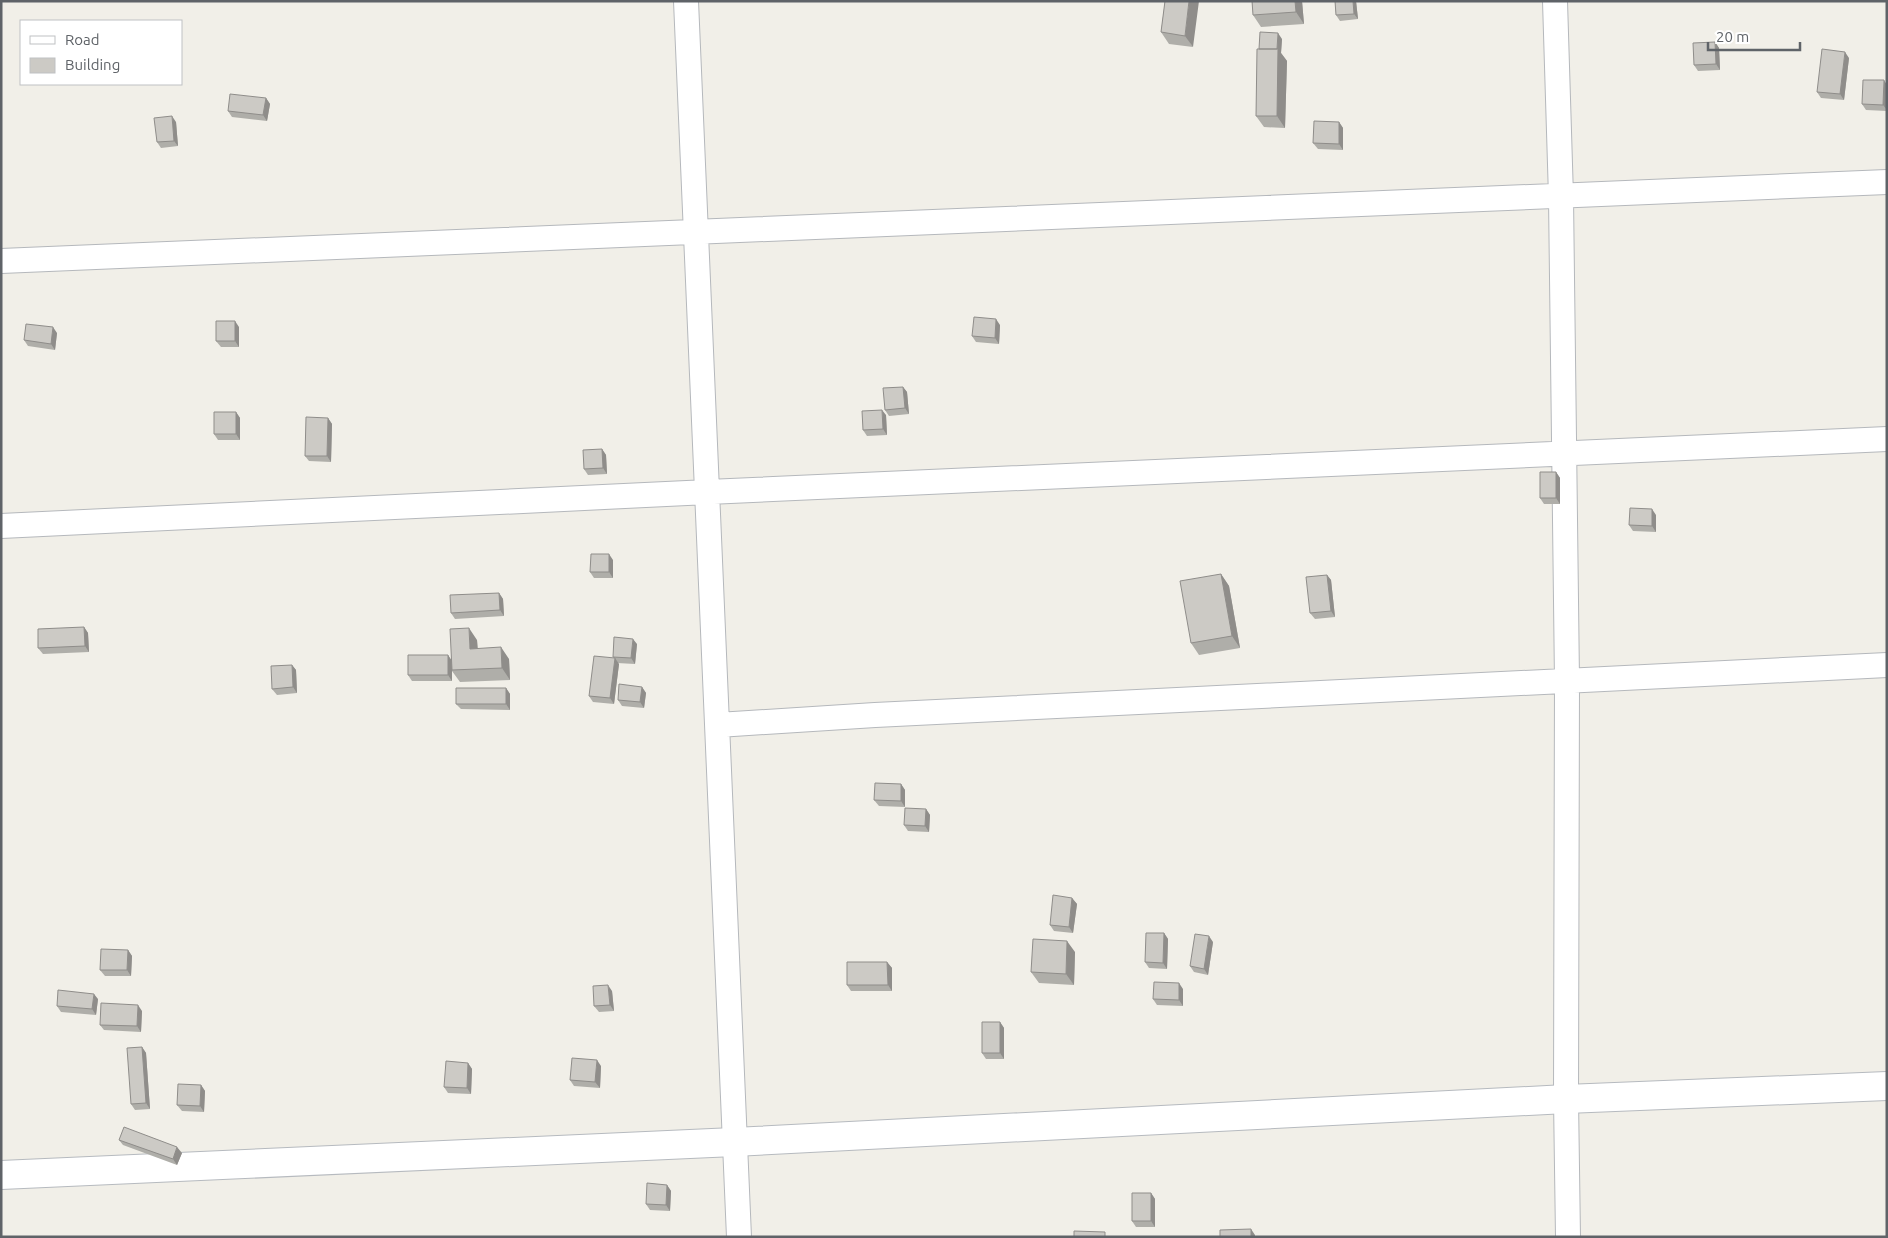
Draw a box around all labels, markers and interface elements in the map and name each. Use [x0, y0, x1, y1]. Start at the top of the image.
legend [20, 20, 182, 85]
scale bar [1708, 20, 1800, 52]
text: 20 m [1716, 28, 1749, 45]
text: Road [65, 31, 100, 48]
text: Building [65, 56, 120, 73]

